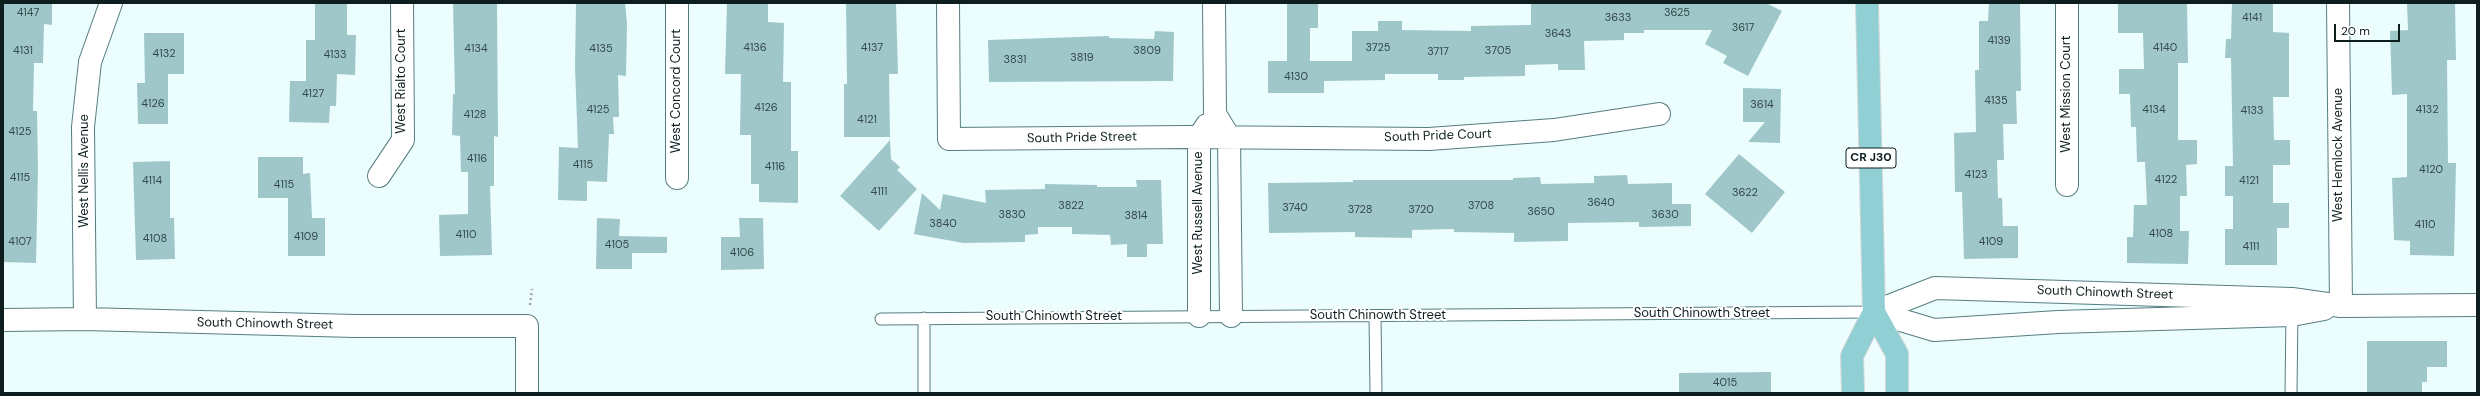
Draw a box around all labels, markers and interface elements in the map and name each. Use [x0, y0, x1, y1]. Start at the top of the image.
house number: 4147 [17, 6, 39, 20]
house number: 3625 [1664, 6, 1690, 20]
house number: 3633 [1605, 11, 1631, 25]
house number: 4141 [2242, 11, 2262, 25]
scale bar [2336, 16, 2402, 42]
house number: 3617 [1732, 21, 1754, 35]
text: 20 m [2341, 23, 2370, 39]
house number: 3643 [1545, 27, 1571, 41]
street label: West Rialto Court [394, 28, 410, 134]
street label: West Concord Court [669, 29, 685, 153]
house number: 4139 [1987, 34, 2011, 48]
street label: West Mission Court [2059, 35, 2075, 153]
house number: 4136 [743, 41, 767, 55]
house number: 4137 [861, 41, 883, 55]
house number: 3725 [1366, 41, 1390, 55]
house number: 4140 [2153, 41, 2177, 55]
house number: 4134 [464, 42, 488, 56]
house number: 4135 [589, 42, 613, 56]
house number: 4131 [13, 44, 33, 58]
house number: 3809 [1133, 44, 1161, 58]
house number: 3705 [1485, 44, 1511, 58]
house number: 3717 [1427, 45, 1449, 59]
house number: 4132 [153, 47, 175, 61]
house number: 4133 [323, 48, 347, 62]
house number: 3819 [1070, 51, 1094, 65]
house number: 3831 [1004, 53, 1026, 67]
house number: 4130 [1284, 70, 1308, 84]
house number: 4127 [302, 87, 324, 101]
street label: West Hemlock Avenue [2331, 88, 2347, 222]
house number: 4135 [1984, 94, 2008, 108]
house number: 4126 [141, 97, 165, 111]
house number: 3614 [1750, 98, 1774, 112]
house number: 4126 [754, 101, 778, 115]
house number: 4125 [586, 103, 610, 117]
house number: 4134 [2142, 103, 2166, 117]
house number: 4132 [2416, 103, 2438, 117]
house number: 4133 [2240, 104, 2264, 118]
house number: 4128 [464, 108, 486, 122]
house number: 4121 [857, 113, 877, 127]
street label: West Nellis Avenue [77, 114, 93, 228]
house number: 4125 [8, 125, 32, 139]
street label: South Pride Court [1384, 126, 1492, 146]
street label: South Pride Street [1027, 129, 1137, 147]
road number: CR J30 [1846, 148, 1896, 168]
street label: West Russell Avenue [1191, 151, 1207, 275]
house number: 4116 [467, 152, 487, 166]
house number: 4115 [573, 158, 593, 172]
house number: 4116 [765, 160, 785, 174]
house number: 4120 [2419, 163, 2443, 177]
house number: 4123 [1965, 168, 1987, 182]
house number: 4115 [10, 171, 30, 185]
house number: 4122 [2155, 173, 2177, 187]
house number: 4114 [142, 174, 162, 188]
house number: 4121 [2239, 174, 2259, 188]
house number: 4115 [274, 178, 294, 192]
house number: 4111 [871, 185, 887, 199]
house number: 3622 [1732, 186, 1758, 200]
house number: 3640 [1587, 196, 1615, 210]
house number: 3822 [1058, 199, 1084, 213]
house number: 3708 [1468, 199, 1494, 213]
house number: 3740 [1282, 201, 1308, 215]
house number: 3728 [1348, 203, 1372, 217]
house number: 3720 [1408, 203, 1434, 217]
house number: 3650 [1527, 205, 1555, 219]
house number: 3830 [998, 208, 1026, 222]
house number: 3630 [1651, 208, 1679, 222]
house number: 3814 [1124, 209, 1148, 223]
house number: 3840 [929, 217, 957, 231]
house number: 4110 [2414, 218, 2436, 232]
house number: 4108 [2149, 227, 2173, 241]
house number: 4110 [455, 228, 477, 242]
house number: 4109 [294, 230, 318, 244]
house number: 4108 [143, 232, 167, 246]
house number: 4107 [8, 235, 32, 249]
house number: 4109 [1979, 235, 2003, 249]
house number: 4105 [605, 238, 629, 252]
house number: 4111 [2243, 240, 2259, 254]
house number: 4106 [730, 246, 754, 260]
street label: South Chinowth Street [2037, 283, 2173, 303]
street label: South Chinowth Street [1634, 306, 1770, 322]
street label: South Chinowth Street [1310, 308, 1446, 324]
street label: South Chinowth Street [986, 309, 1122, 325]
street label: South Chinowth Street [197, 315, 333, 333]
house number: 4015 [1713, 376, 1737, 390]

